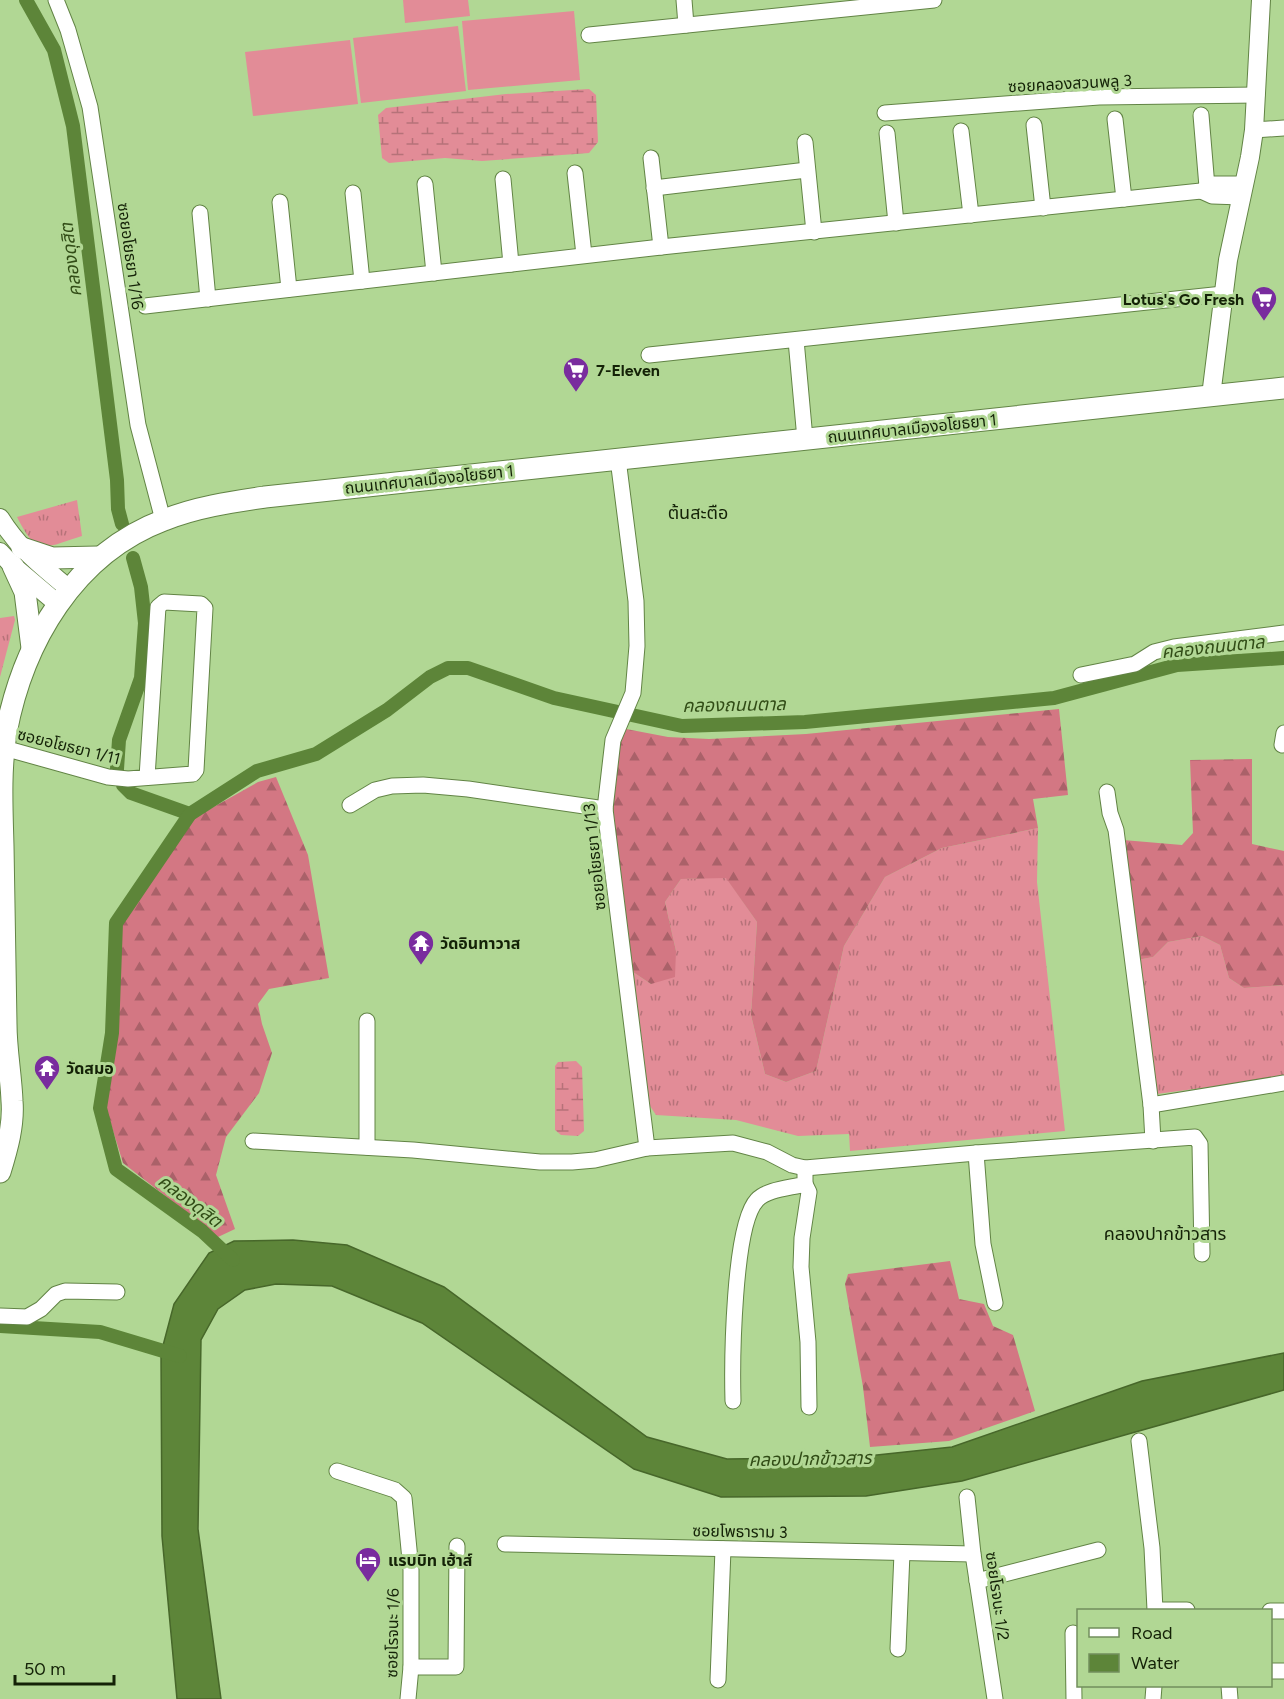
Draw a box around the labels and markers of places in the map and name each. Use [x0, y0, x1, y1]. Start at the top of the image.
supermarket icon: Lotus's Go Fresh [1249, 284, 1279, 322]
place label: Lotus's Go Fresh [1123, 290, 1244, 309]
supermarket icon: 7-Eleven [561, 355, 591, 393]
place label: 7-Eleven [596, 361, 660, 380]
temple icon: วัดอินทาวาส [406, 928, 436, 966]
place label: วัดอินทาวาส [440, 934, 521, 953]
temple icon: วัดสมอ [32, 1053, 62, 1091]
place label: วัดสมอ [66, 1059, 114, 1078]
hotel icon: แรบบิท เฮ้าส์ [353, 1545, 383, 1583]
place label: แรบบิท เฮ้าส์ [388, 1551, 473, 1570]

